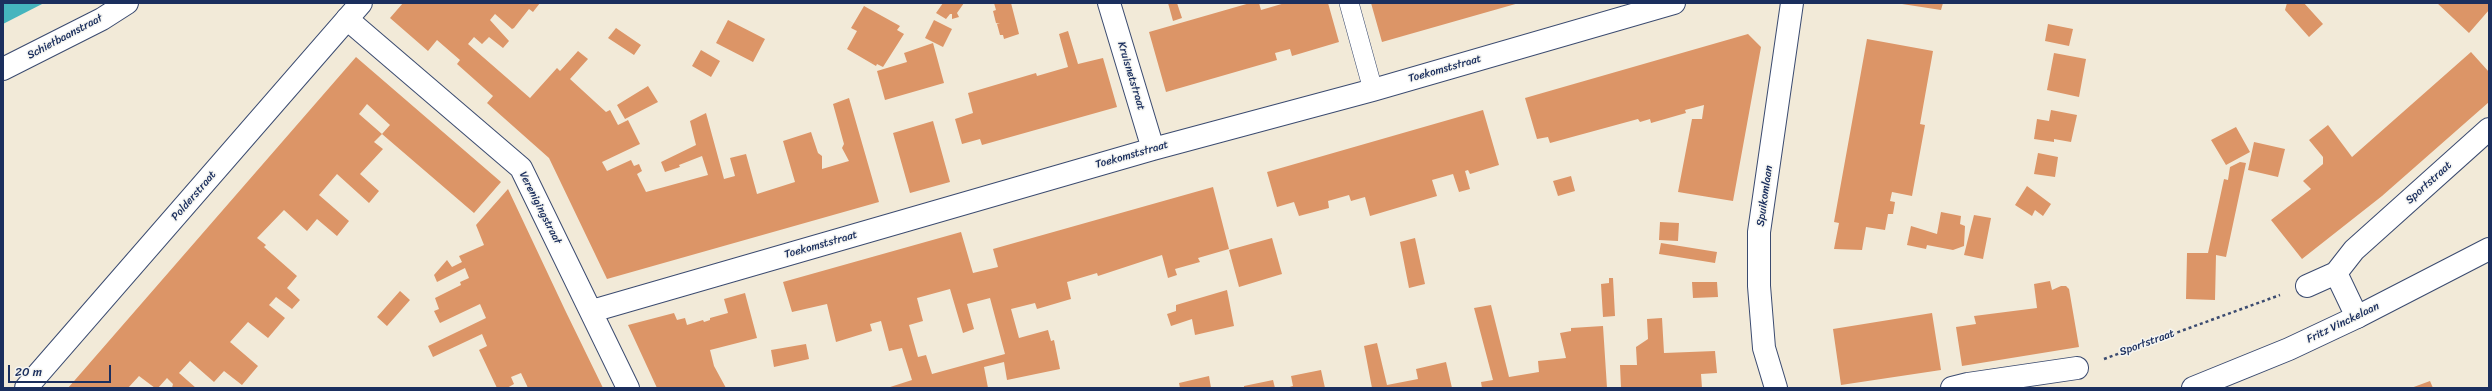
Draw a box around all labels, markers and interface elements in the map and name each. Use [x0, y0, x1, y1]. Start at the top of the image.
street label: Schietbaanstraat [25, 12, 105, 62]
street label: Kruisnetstraat [1114, 40, 1148, 112]
street label: Toekomststraat [1407, 52, 1483, 86]
street label: Toekomststraat [1094, 138, 1170, 172]
street label: Sportstraat [2403, 159, 2455, 207]
street label: Spuikomlaan [1754, 165, 1776, 227]
street label: Polderstraat [169, 168, 219, 224]
street label: Verenigingstraat [516, 169, 564, 247]
street label: Toekomststraat [783, 228, 859, 262]
street label: Fritz Vinckelaan [2305, 300, 2381, 346]
street label: Sportstraat [2118, 327, 2176, 359]
scale bar [10, 357, 113, 383]
text: 20 m [15, 361, 42, 383]

